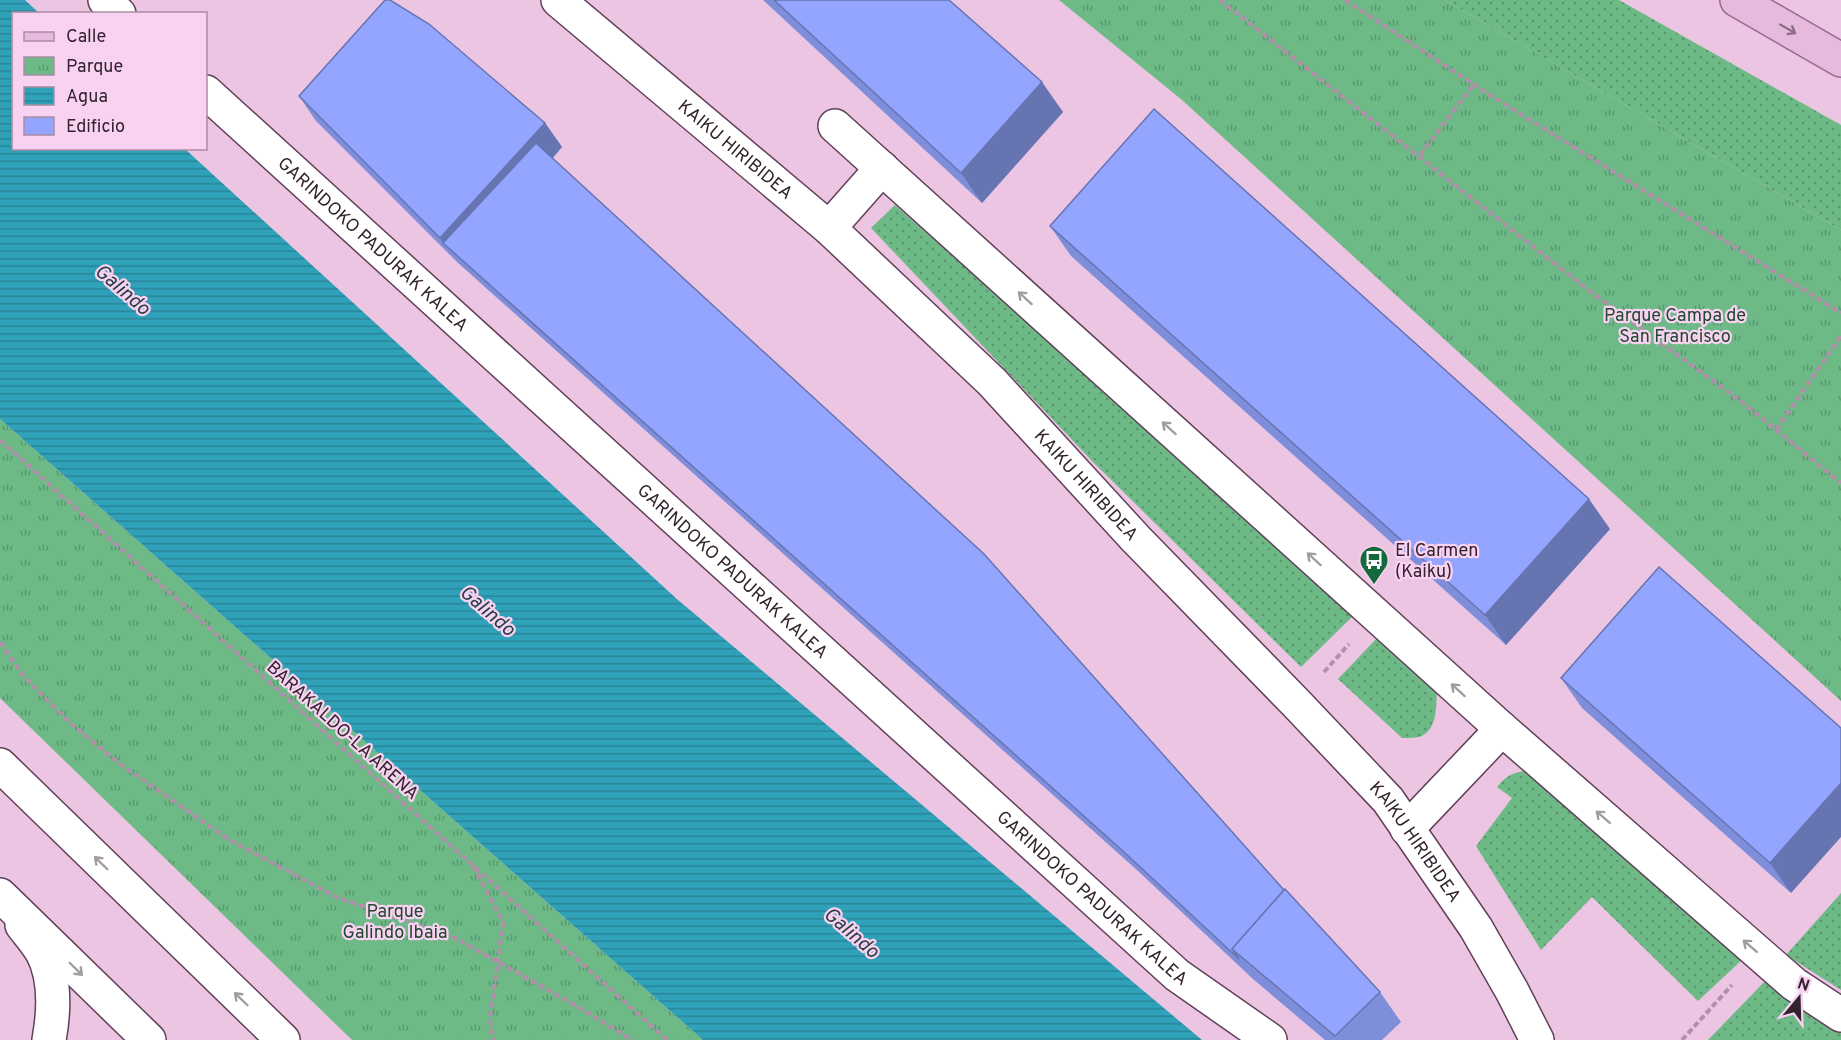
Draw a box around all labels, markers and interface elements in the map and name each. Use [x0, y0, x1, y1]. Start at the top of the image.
legend [12, 12, 207, 150]
one-way arrow [1779, 23, 1796, 35]
text: Calle [66, 26, 106, 49]
text: Parque [66, 56, 123, 79]
text: Agua [66, 86, 108, 109]
street label: KAIKU HIRIBIDEA [672, 96, 797, 205]
text: Edificio [66, 116, 125, 139]
street label: GARINDOKO PADURAK KALEA [272, 153, 472, 338]
water label: Galindo [88, 259, 155, 322]
one-way arrow [1017, 290, 1032, 305]
park label: Parque Campa de San Francisco [1604, 305, 1746, 349]
one-way arrow [1162, 422, 1177, 436]
street label: KAIKU HIRIBIDEA [1028, 425, 1142, 547]
street label: GARINDOKO PADURAK KALEA [632, 480, 832, 665]
place label: El Carmen (Kaiku) [1395, 540, 1479, 584]
bus stop icon: El Carmen (Kaiku) [1358, 544, 1390, 586]
one-way arrow [1307, 552, 1322, 566]
water label: Galindo [453, 580, 520, 643]
street label: BARAKALDO-LA ARENA [261, 657, 423, 806]
one-way arrow [1451, 683, 1466, 697]
street label: KAIKU HIRIBIDEA [1363, 777, 1465, 907]
street label: GARINDOKO PADURAK KALEA [991, 807, 1191, 992]
one-way arrow [1595, 811, 1611, 824]
one-way arrow [94, 856, 109, 871]
park label: Parque Galindo Ibaia [343, 901, 447, 945]
water label: Galindo [817, 902, 884, 965]
one-way arrow [1743, 939, 1758, 953]
one-way arrow [68, 961, 83, 976]
north arrow [1769, 968, 1829, 1028]
text: N [1795, 974, 1812, 997]
one-way arrow [234, 993, 249, 1007]

